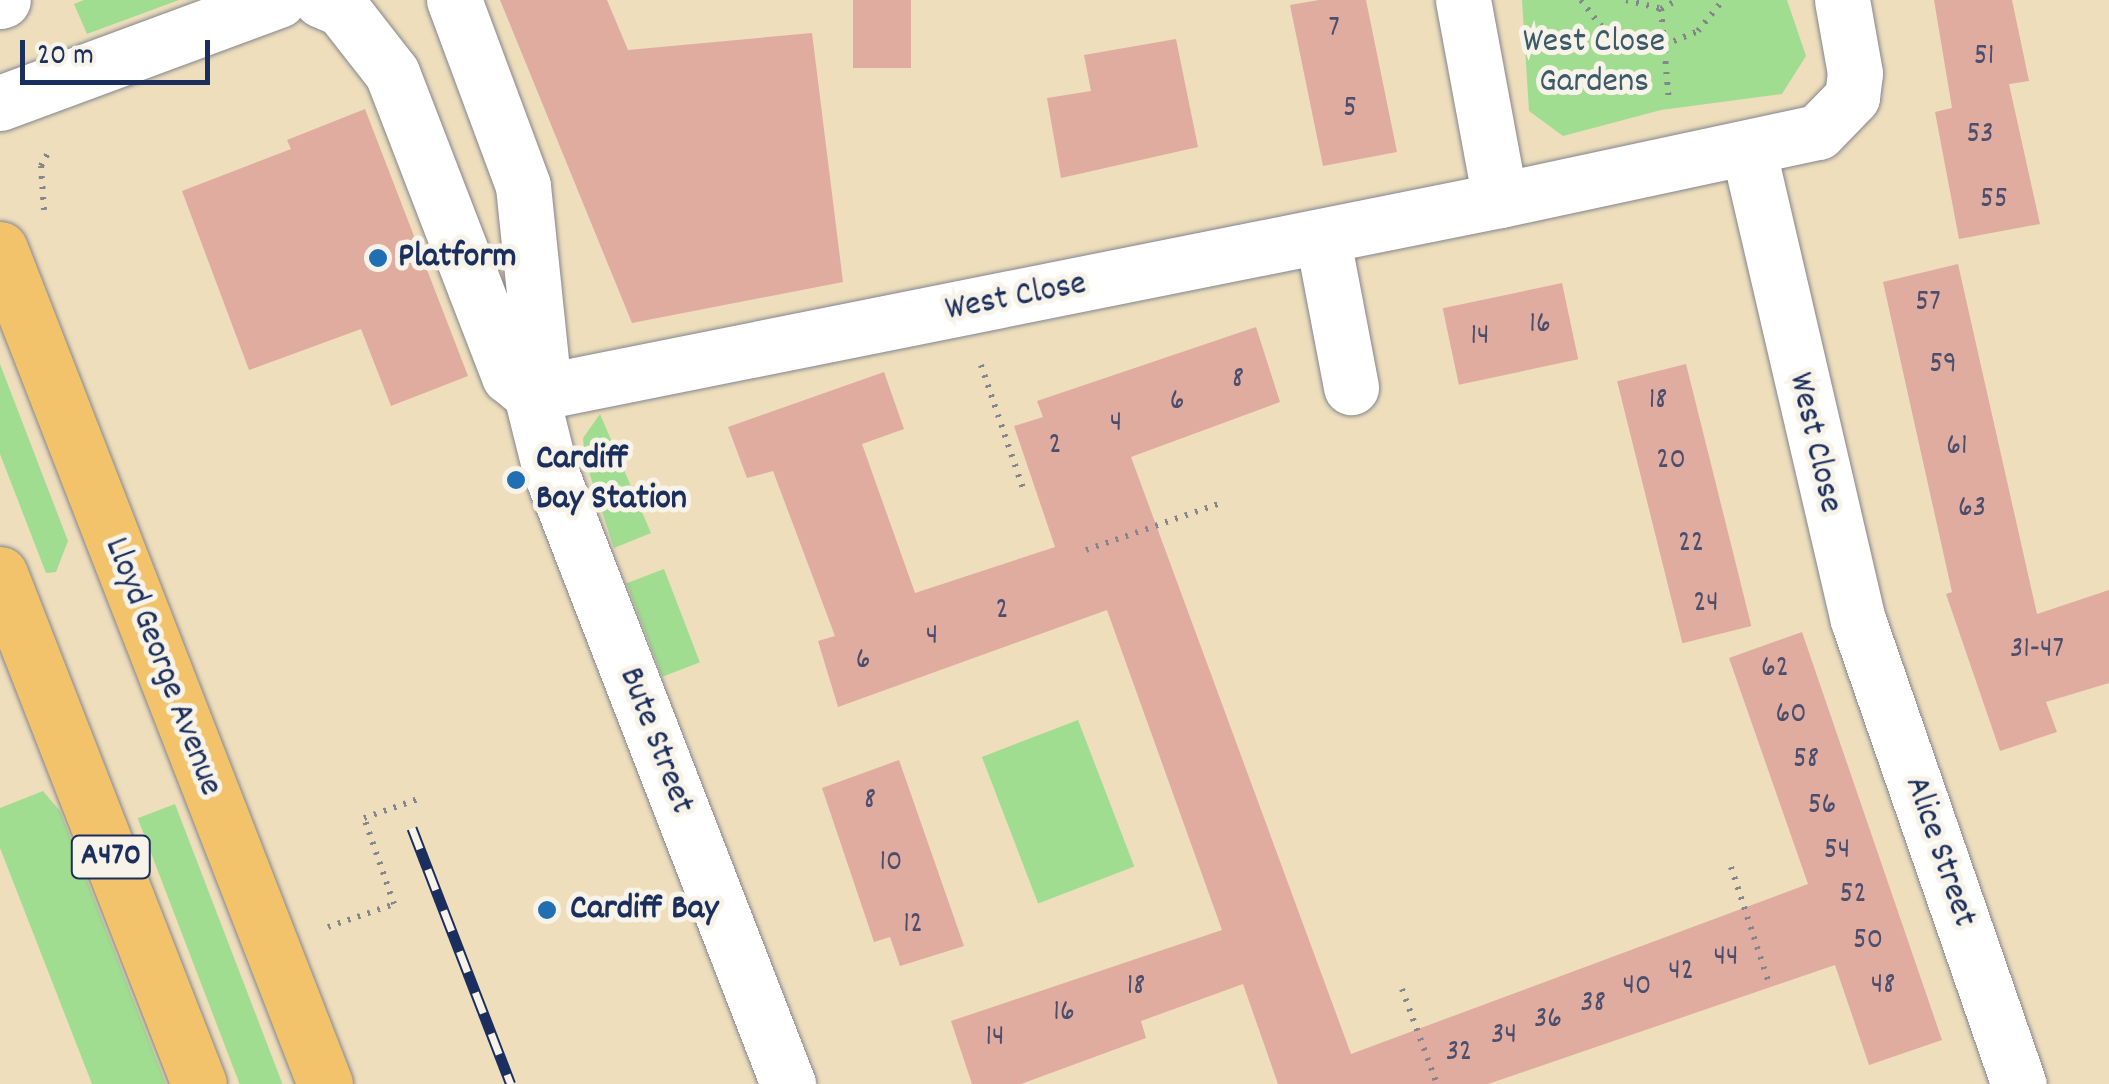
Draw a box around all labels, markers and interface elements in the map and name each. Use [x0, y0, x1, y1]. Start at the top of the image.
house number: 7 [1328, 12, 1340, 48]
scale bar [25, 20, 215, 82]
park label: West Close Gardens [1523, 22, 1665, 104]
text: 20 m [37, 36, 94, 79]
house number: 51 [1974, 40, 1994, 76]
house number: 5 [1343, 92, 1357, 128]
house number: 53 [1966, 118, 1994, 154]
house number: 55 [1980, 183, 2008, 219]
place label: Platform [398, 237, 516, 279]
marker: Platform [367, 247, 389, 269]
street label: West Close [942, 264, 1090, 332]
house number: 57 [1915, 286, 1941, 322]
house number: 16 [1529, 308, 1551, 344]
house number: 14 [1470, 320, 1490, 356]
house number: 59 [1929, 348, 1957, 384]
house number: 8 [1232, 363, 1244, 399]
street label: West Close [1778, 369, 1850, 517]
house number: 18 [1649, 384, 1667, 420]
house number: 6 [1170, 385, 1184, 421]
house number: 4 [1110, 407, 1122, 443]
house number: 2 [1048, 429, 1062, 465]
house number: 61 [1946, 430, 1968, 466]
place label: Cardiff Bay Station [536, 439, 687, 521]
house number: 20 [1656, 444, 1686, 480]
marker: Cardiff Bay Station [505, 469, 527, 491]
house number: 63 [1958, 492, 1986, 528]
house number: 22 [1678, 527, 1704, 563]
street label: Lloyd George Avenue [93, 532, 231, 802]
house number: 24 [1693, 587, 1719, 623]
house number: 2 [995, 594, 1009, 630]
house number: 4 [926, 620, 938, 656]
house number: 31-47 [2010, 633, 2064, 669]
house number: 6 [856, 644, 870, 680]
house number: 62 [1761, 652, 1789, 688]
street label: Bute Street [608, 662, 702, 820]
house number: 60 [1775, 698, 1807, 734]
house number: 58 [1793, 743, 1819, 779]
street label: Alice Street [1894, 771, 1984, 933]
house number: 8 [864, 784, 876, 820]
house number: 56 [1808, 789, 1836, 825]
road number: A470 [68, 830, 154, 884]
house number: 54 [1824, 834, 1850, 870]
house number: 10 [880, 846, 902, 882]
house number: 52 [1840, 878, 1866, 914]
place label: Cardiff Bay [570, 889, 718, 931]
marker: Cardiff Bay [534, 897, 560, 923]
house number: 12 [903, 908, 923, 944]
house number: 50 [1853, 924, 1883, 960]
house number: 44 [1714, 941, 1738, 977]
house number: 42 [1668, 955, 1694, 991]
house number: 48 [1871, 969, 1895, 1005]
house number: 18 [1127, 970, 1145, 1006]
house number: 40 [1623, 970, 1651, 1006]
house number: 38 [1580, 987, 1606, 1023]
house number: 16 [1053, 996, 1075, 1032]
house number: 36 [1534, 1003, 1562, 1039]
house number: 34 [1491, 1019, 1517, 1055]
house number: 14 [985, 1021, 1005, 1057]
house number: 32 [1446, 1036, 1472, 1072]

